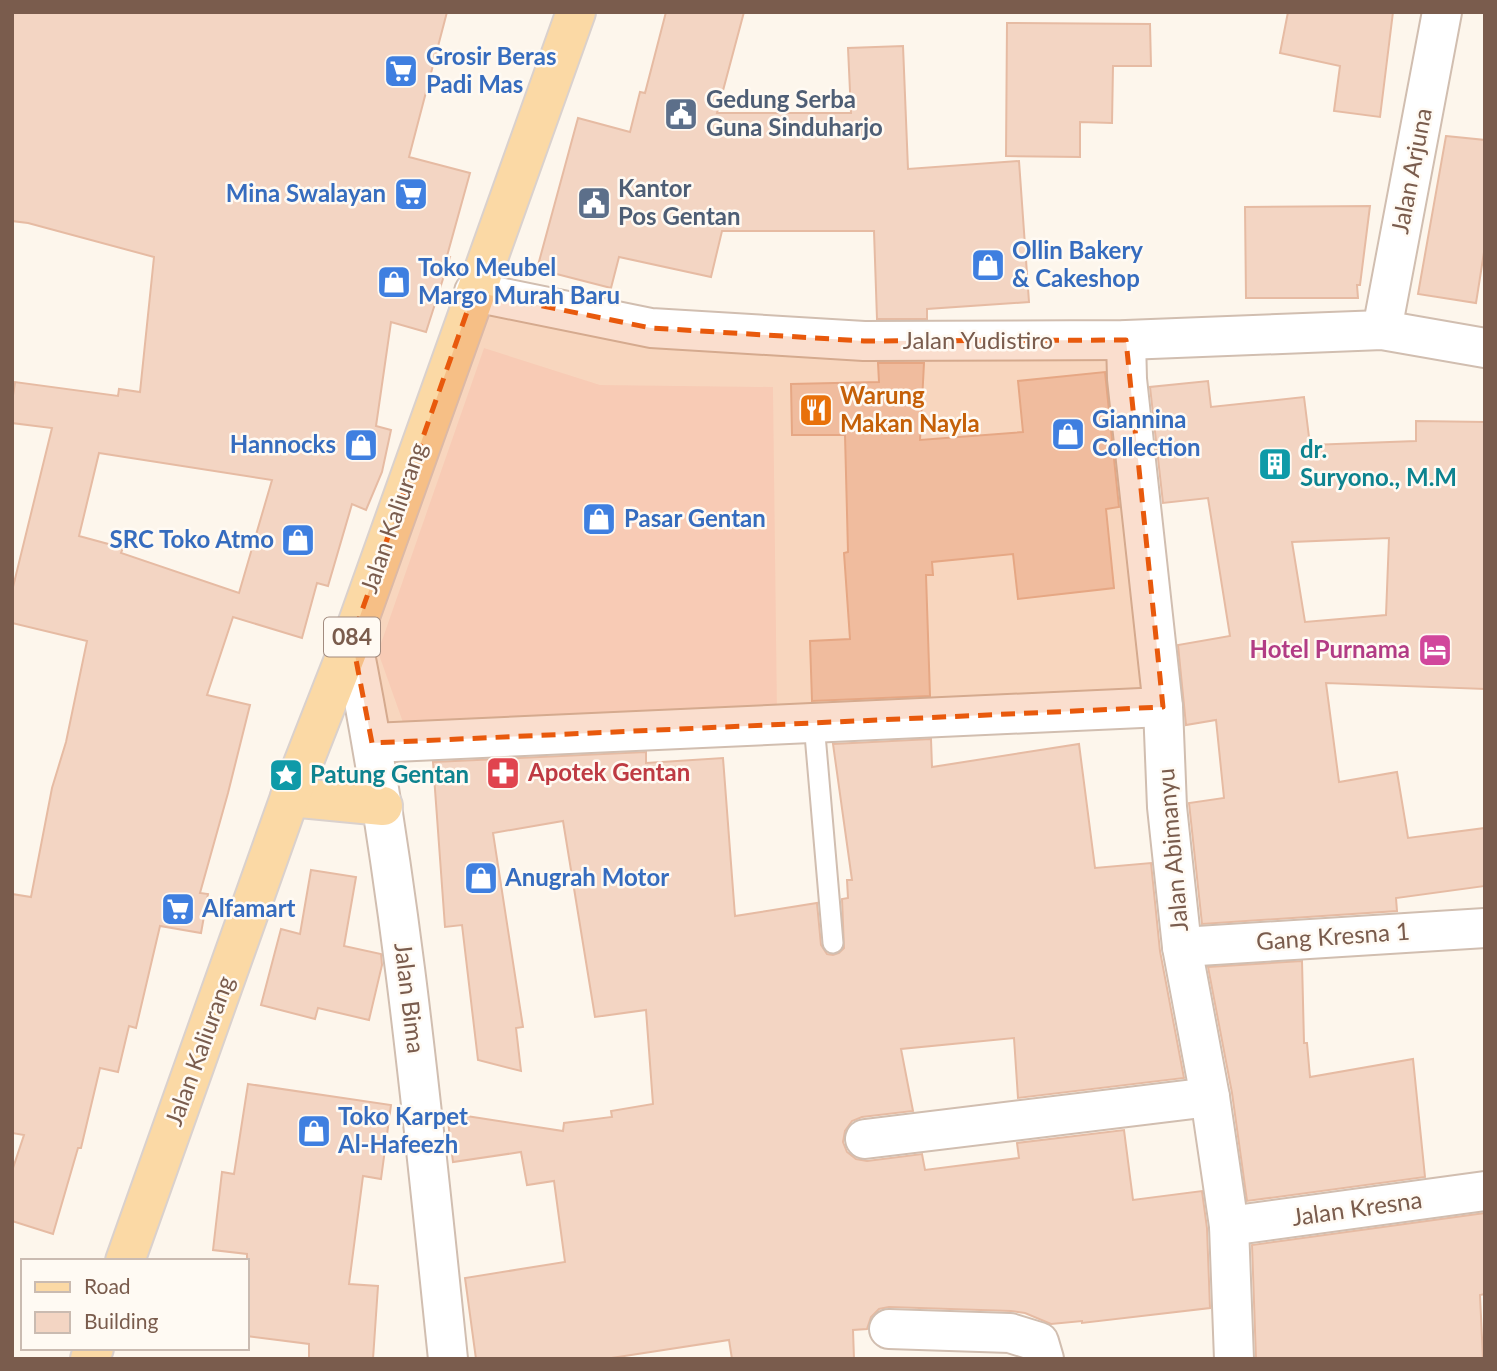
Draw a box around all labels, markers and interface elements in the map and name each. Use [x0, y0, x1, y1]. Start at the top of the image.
place label: Grosir Beras Padi Mas [426, 41, 557, 98]
supermarket icon: Grosir Beras Padi Mas [382, 52, 420, 90]
place label: Gedung Serba Guna Sinduharjo [706, 84, 883, 141]
public building icon: Gedung Serba Guna Sinduharjo [662, 95, 700, 133]
street label: Jalan Arjuna [1384, 105, 1437, 236]
place label: Kantor Pos Gentan [618, 173, 741, 230]
supermarket icon: Mina Swalayan [392, 175, 430, 213]
place label: Mina Swalayan [226, 178, 386, 207]
public building icon: Kantor Pos Gentan [575, 184, 613, 222]
place label: Ollin Bakery & Cakeshop [1012, 235, 1143, 292]
shop icon: Ollin Bakery & Cakeshop [969, 246, 1007, 284]
place label: Toko Meubel Margo Murah Baru [418, 252, 620, 309]
shop icon: Toko Meubel Margo Murah Baru [375, 263, 413, 301]
street label: Jalan Yudistiro [903, 325, 1053, 354]
place label: Warung Makan Nayla [840, 380, 980, 437]
restaurant icon: Warung Makan Nayla [797, 391, 835, 429]
place label: Giannina Collection [1092, 404, 1201, 461]
shop icon: Giannina Collection [1049, 415, 1087, 453]
shop icon: Hannocks [342, 426, 380, 464]
place label: Hannocks [230, 429, 336, 458]
place label: dr. Suryono., M.M [1300, 434, 1457, 491]
street label: Jalan Kaliurang [353, 438, 432, 597]
building icon: dr. Suryono., M.M [1256, 445, 1294, 483]
shop icon: Pasar Gentan [580, 500, 618, 538]
place label: Pasar Gentan [624, 503, 766, 532]
shop icon: SRC Toko Atmo [279, 521, 317, 559]
place label: SRC Toko Atmo [110, 524, 274, 553]
road number: 084 [324, 618, 380, 656]
hotel icon: Hotel Purnama [1416, 631, 1454, 669]
place label: Hotel Purnama [1250, 634, 1410, 663]
pharmacy icon: Apotek Gentan [484, 754, 522, 792]
place icon: Patung Gentan [267, 756, 305, 794]
place label: Apotek Gentan [527, 757, 690, 786]
place label: Patung Gentan [310, 759, 469, 788]
street label: Jalan Abimanyu [1150, 767, 1193, 933]
shop icon: Anugrah Motor [462, 859, 500, 897]
place label: Anugrah Motor [504, 862, 669, 891]
supermarket icon: Alfamart [159, 890, 197, 928]
place label: Alfamart [201, 893, 296, 922]
street label: Gang Kresna 1 [1255, 916, 1411, 955]
street label: Jalan Bima [389, 941, 432, 1055]
street label: Jalan Kaliurang [158, 971, 239, 1130]
place label: Toko Karpet Al-Hafeezh [337, 1101, 468, 1158]
shop icon: Toko Karpet Al-Hafeezh [295, 1112, 333, 1150]
street label: Jalan Kresna [1290, 1184, 1424, 1231]
legend [21, 1259, 248, 1350]
text: Road [84, 1273, 131, 1298]
text: Building [84, 1308, 159, 1333]

